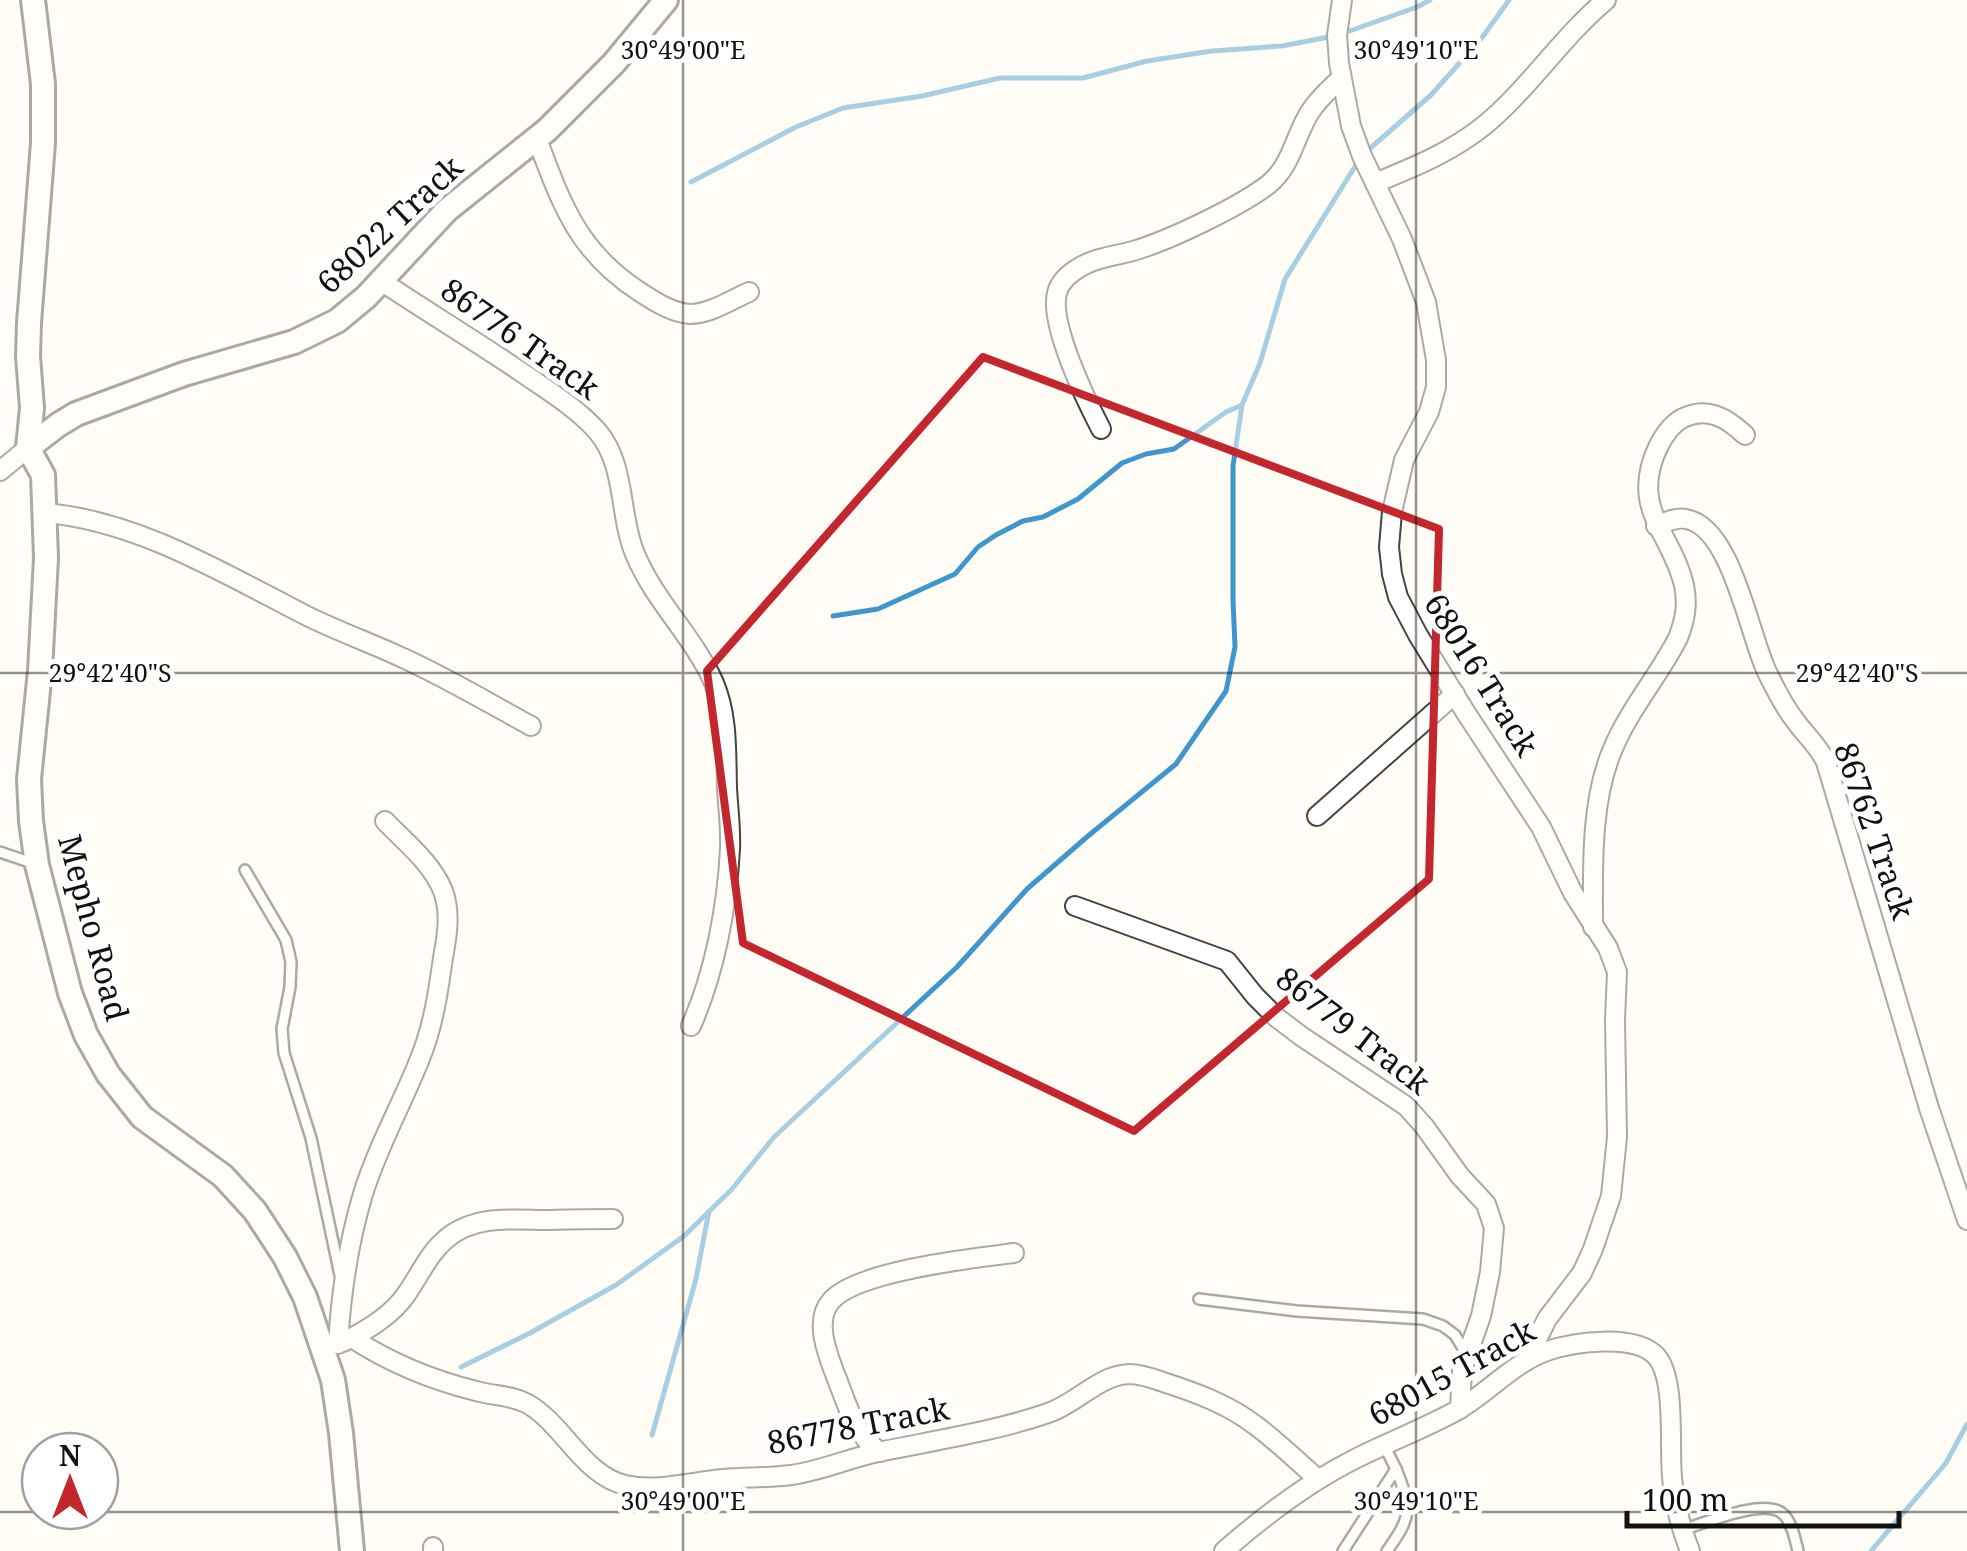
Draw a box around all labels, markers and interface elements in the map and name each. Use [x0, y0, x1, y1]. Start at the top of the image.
text: 30°49'00"E [620, 32, 746, 66]
text: 30°49'10"E [1353, 32, 1479, 66]
street label: 68022 Track [307, 145, 471, 302]
street label: 86776 Track [433, 267, 609, 408]
street label: 68016 Track [1415, 585, 1549, 764]
text: 29°42'40"S [48, 655, 172, 689]
text: 29°42'40"S [1795, 655, 1919, 689]
street label: 86762 Track [1825, 736, 1926, 925]
street label: Mepho Road [49, 830, 140, 1026]
street label: 86779 Track [1268, 956, 1440, 1104]
street label: 68015 Track [1360, 1308, 1543, 1435]
street label: 86778 Track [763, 1386, 953, 1463]
north arrow [20, 1431, 120, 1531]
text: N [59, 1436, 81, 1474]
scale bar [1627, 1466, 1900, 1528]
text: 100 m [1642, 1479, 1728, 1520]
text: 30°49'00"E [620, 1483, 746, 1517]
text: 30°49'10"E [1353, 1483, 1479, 1517]

